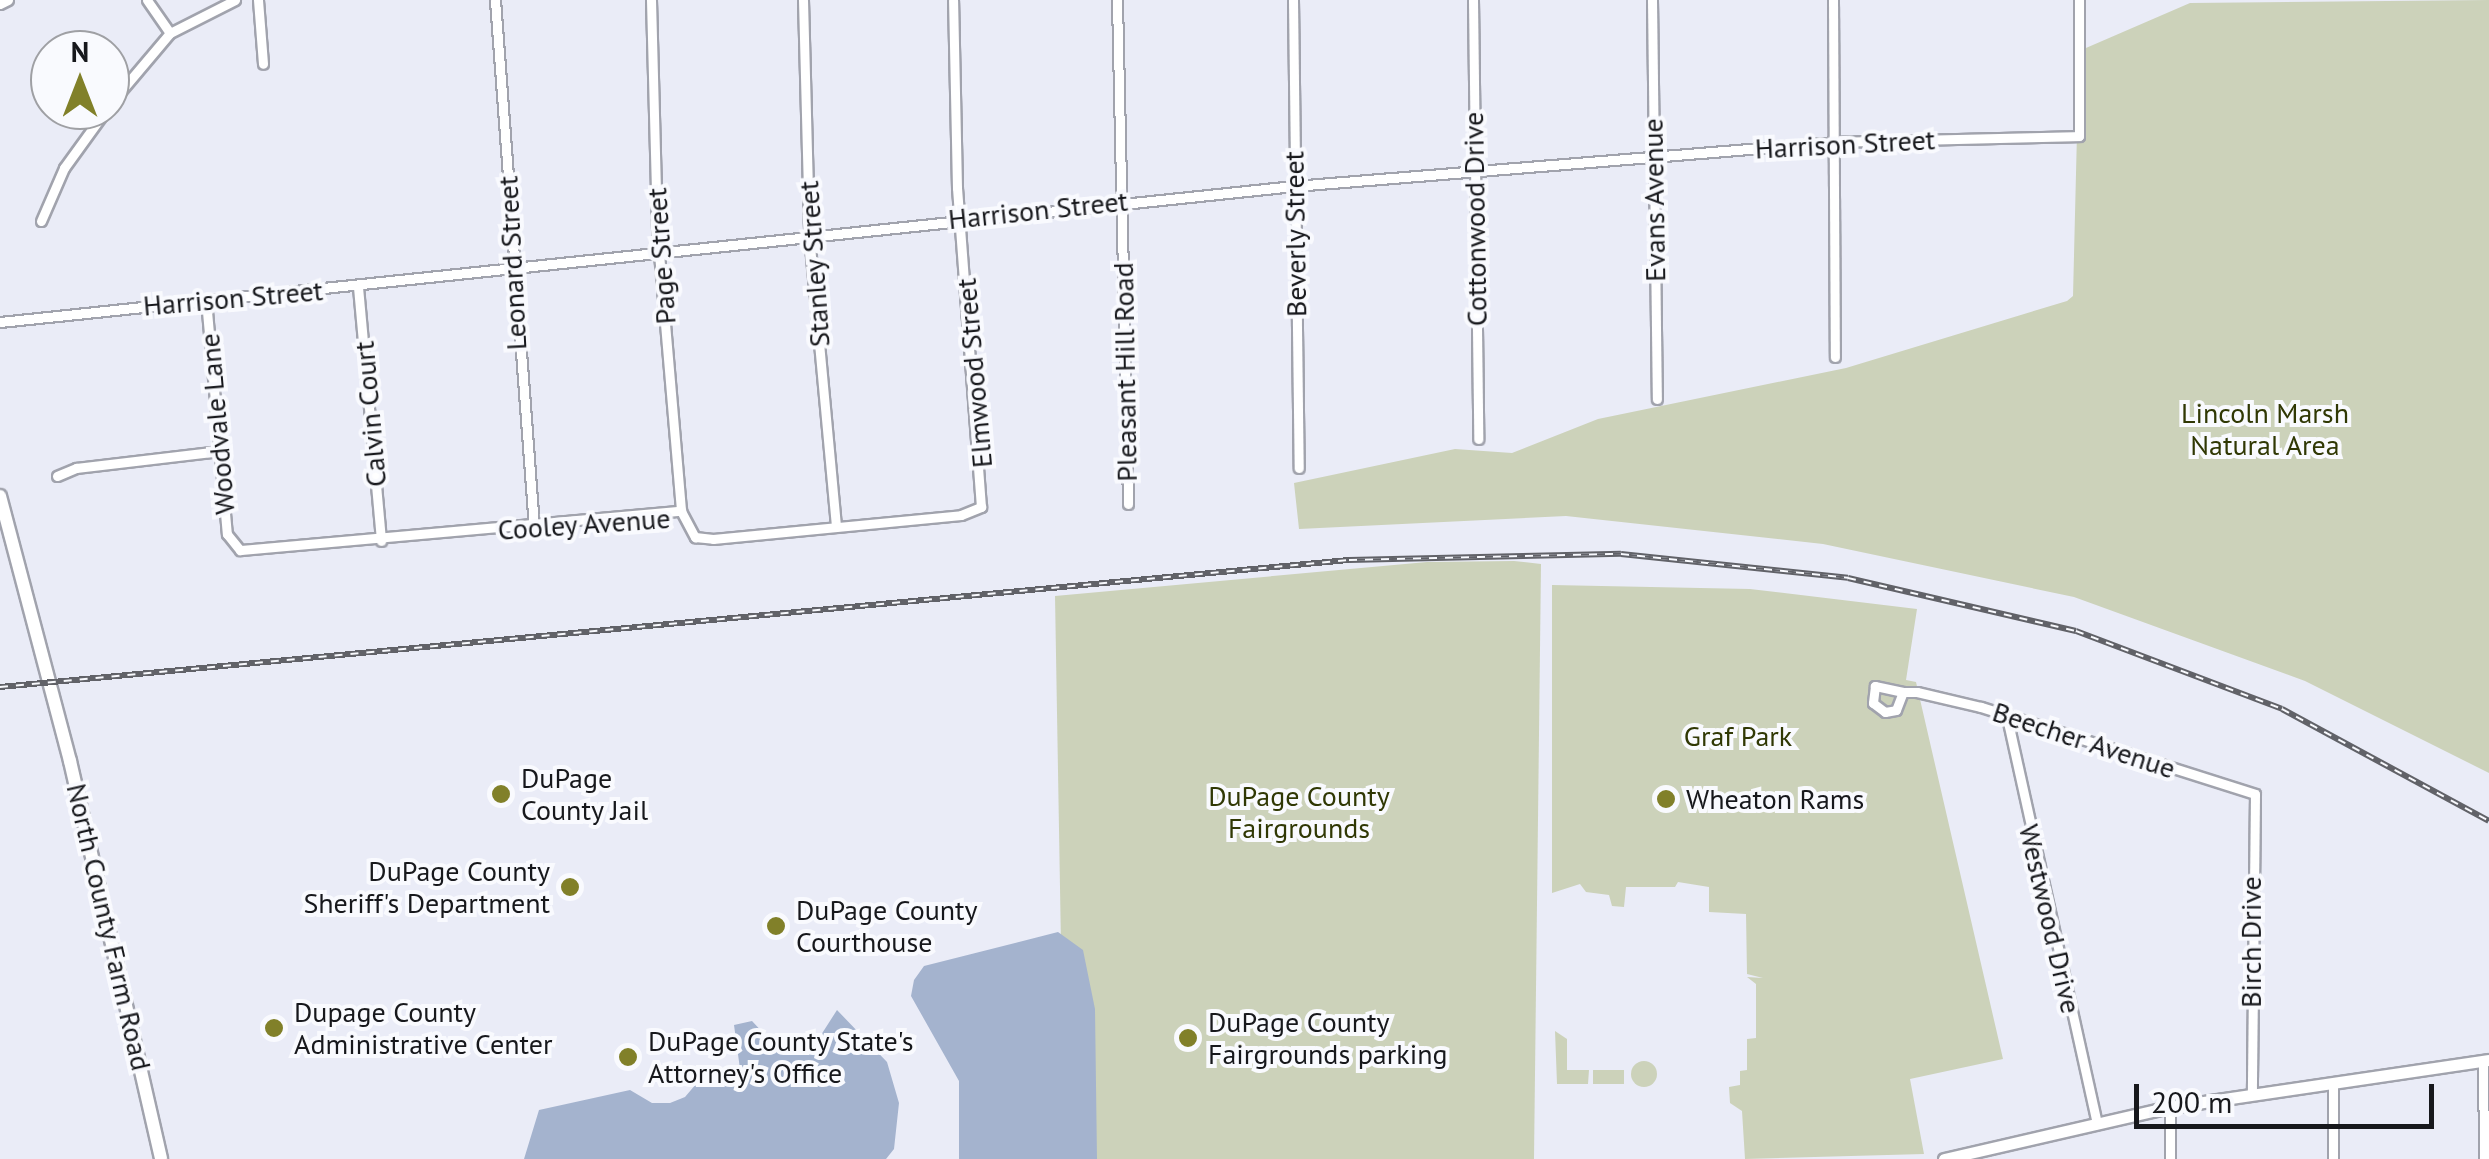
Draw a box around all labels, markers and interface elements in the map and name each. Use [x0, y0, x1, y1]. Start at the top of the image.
north arrow [30, 30, 130, 130]
text: N [71, 33, 89, 70]
street label: Cottonwood Drive [1456, 111, 1494, 327]
street label: Evans Avenue [1636, 118, 1672, 282]
street label: Harrison Street [1754, 123, 1936, 165]
street label: Beverly Street [1277, 150, 1313, 318]
street label: Leonard Street [491, 175, 533, 351]
street label: Stanley Street [791, 179, 837, 349]
street label: Harrison Street [947, 184, 1129, 236]
street label: Page Street [639, 187, 683, 325]
street label: Pleasant Hill Road [1106, 262, 1144, 482]
street label: Harrison Street [142, 273, 324, 323]
street label: Elmwood Street [949, 277, 999, 469]
street label: Woodvale Lane [192, 332, 242, 516]
street label: Calvin Court [347, 340, 393, 488]
park label: Lincoln Marsh Natural Area [2181, 396, 2349, 462]
street label: Cooley Avenue [496, 501, 672, 547]
street label: Beecher Avenue [1988, 695, 2180, 785]
park label: Graf Park [1684, 719, 1792, 753]
place label: DuPage County Jail [521, 761, 649, 827]
park label: DuPage County Fairgrounds [1208, 779, 1390, 845]
street label: North County Farm Road [60, 780, 158, 1074]
place label: Wheaton Rams [1686, 782, 1864, 816]
marker: DuPage County Jail [490, 783, 512, 805]
marker: Wheaton Rams [1655, 788, 1677, 810]
street label: Westwood Drive [2012, 821, 2088, 1017]
place label: DuPage County Sheriff's Department [303, 854, 550, 920]
marker: DuPage County Sheriff's Department [559, 876, 581, 898]
street label: Birch Drive [2234, 876, 2268, 1008]
place label: DuPage County Courthouse [796, 893, 978, 959]
marker: DuPage County Courthouse [765, 915, 787, 937]
place label: Dupage County Administrative Center [294, 995, 553, 1061]
place label: DuPage County Fairgrounds parking [1208, 1005, 1448, 1071]
marker: Dupage County Administrative Center [263, 1017, 285, 1039]
place label: DuPage County State's Attorney's Office [648, 1024, 915, 1090]
marker: DuPage County Fairgrounds parking [1177, 1027, 1199, 1049]
marker: DuPage County State's Attorney's Office [617, 1046, 639, 1068]
scale bar [2139, 1064, 2439, 1126]
text: 200 m [2151, 1082, 2232, 1121]

